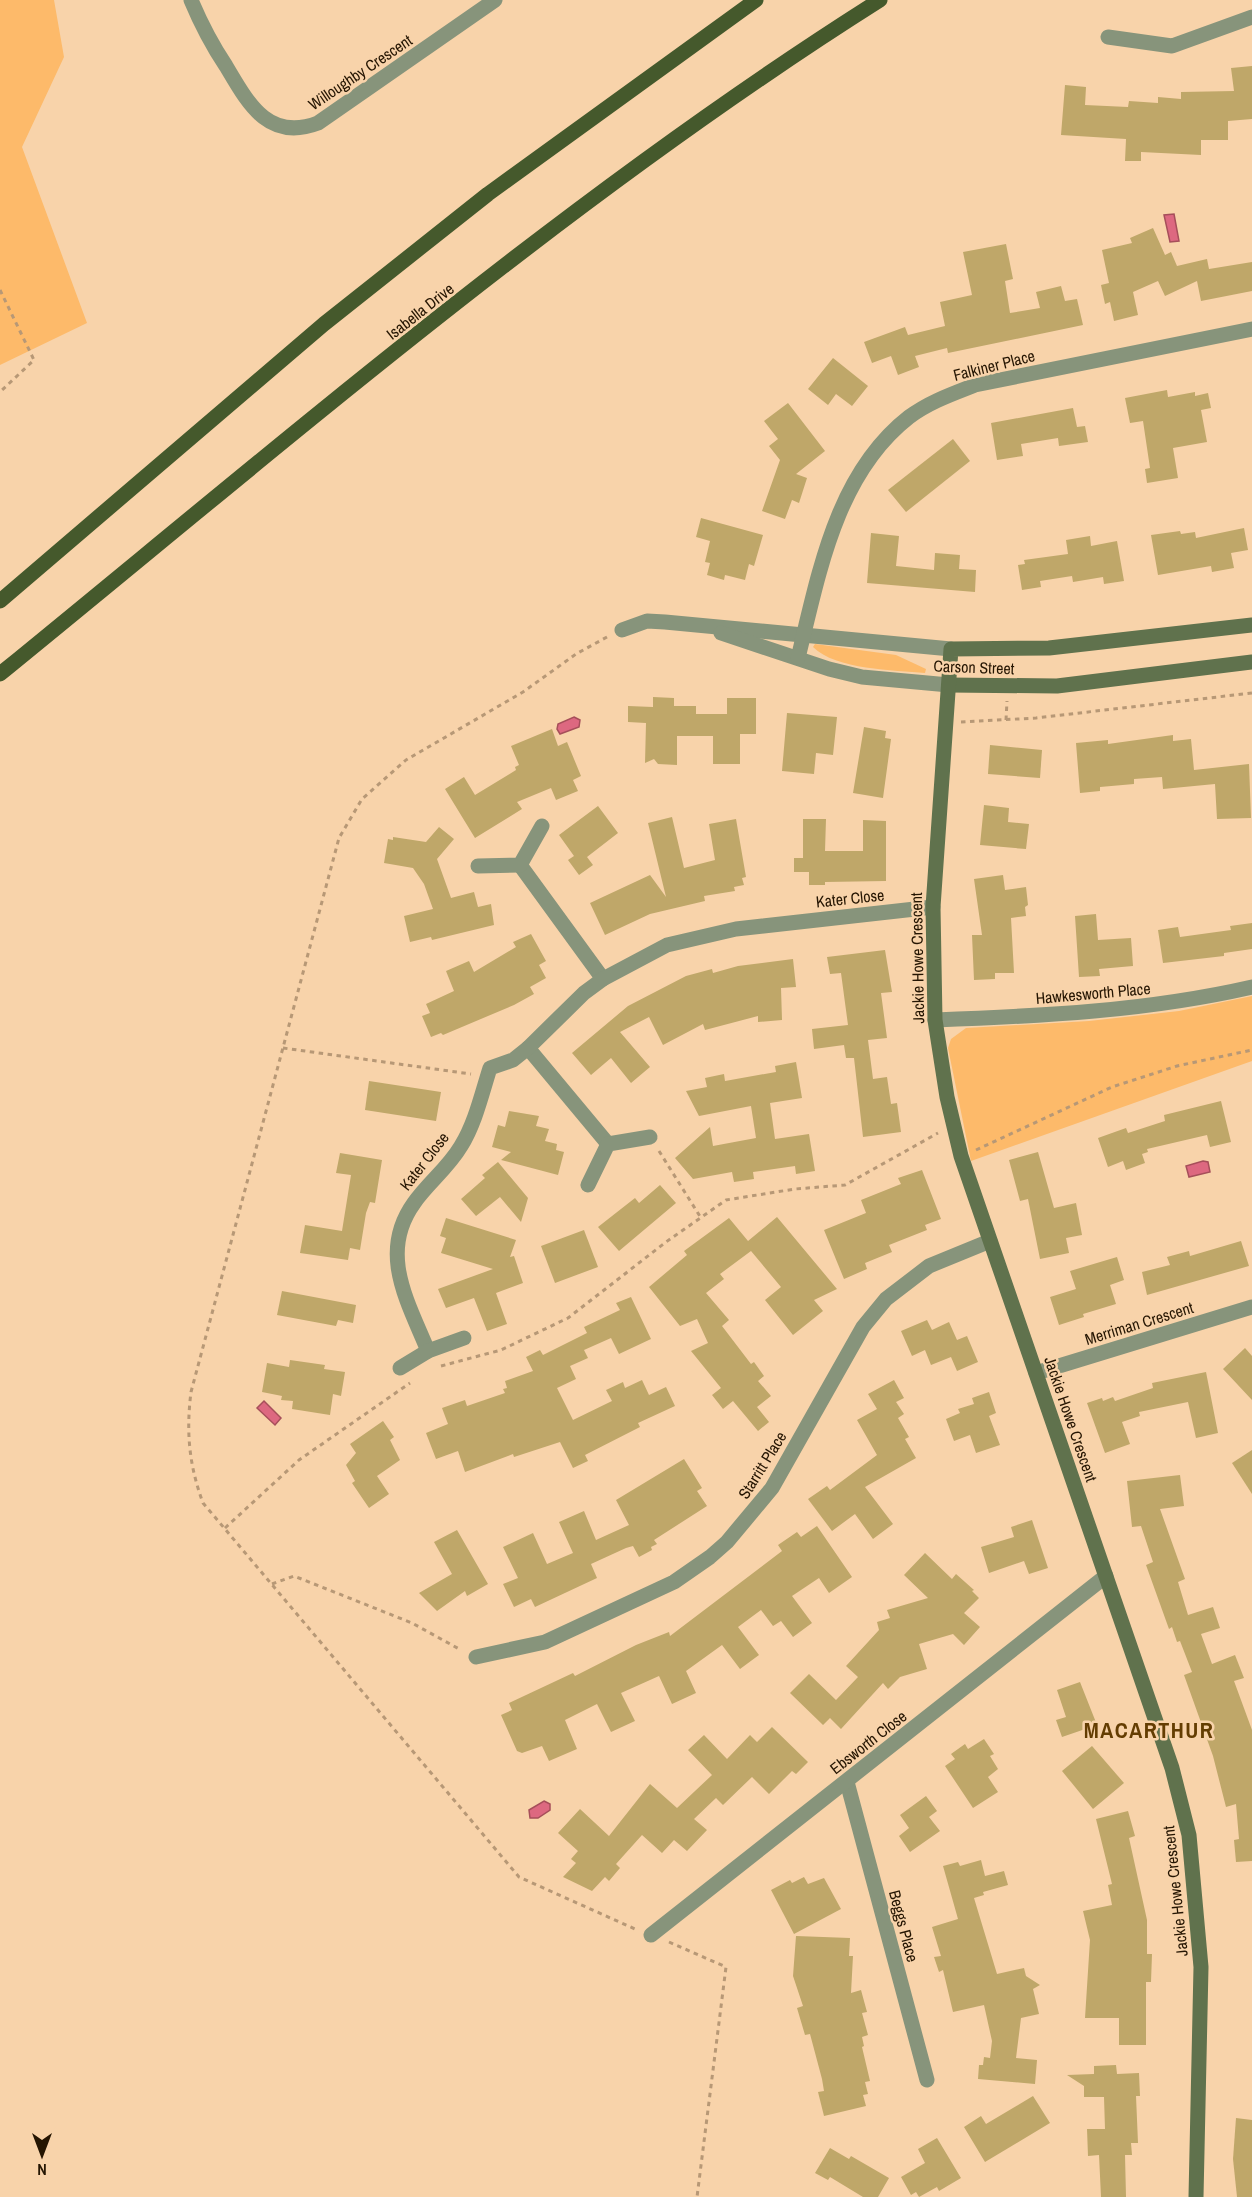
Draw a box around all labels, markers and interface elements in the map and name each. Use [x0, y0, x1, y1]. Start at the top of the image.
street label: Willoughby Crescent [304, 29, 417, 115]
street label: Isabella Drive [382, 278, 458, 344]
street label: Falkiner Place [951, 344, 1037, 386]
street label: Carson Street [933, 655, 1015, 679]
street label: Kater Close [815, 883, 885, 913]
street label: Jackie Howe Crescent [905, 892, 929, 1024]
street label: Hawkesworth Place [1035, 977, 1151, 1009]
street label: Kater Close [394, 1127, 454, 1195]
street label: Merriman Crescent [1082, 1296, 1196, 1350]
street label: Jackie Howe Crescent [1039, 1353, 1103, 1485]
street label: Starritt Place [733, 1427, 791, 1503]
street label: Ebsworth Close [825, 1705, 911, 1779]
district label: MACARTHUR [1084, 1715, 1214, 1745]
street label: Jackie Howe Crescent [1157, 1824, 1193, 1957]
street label: Beggs Place [884, 1888, 924, 1964]
north arrow [12, 2125, 72, 2185]
text: N [37, 2159, 47, 2181]

